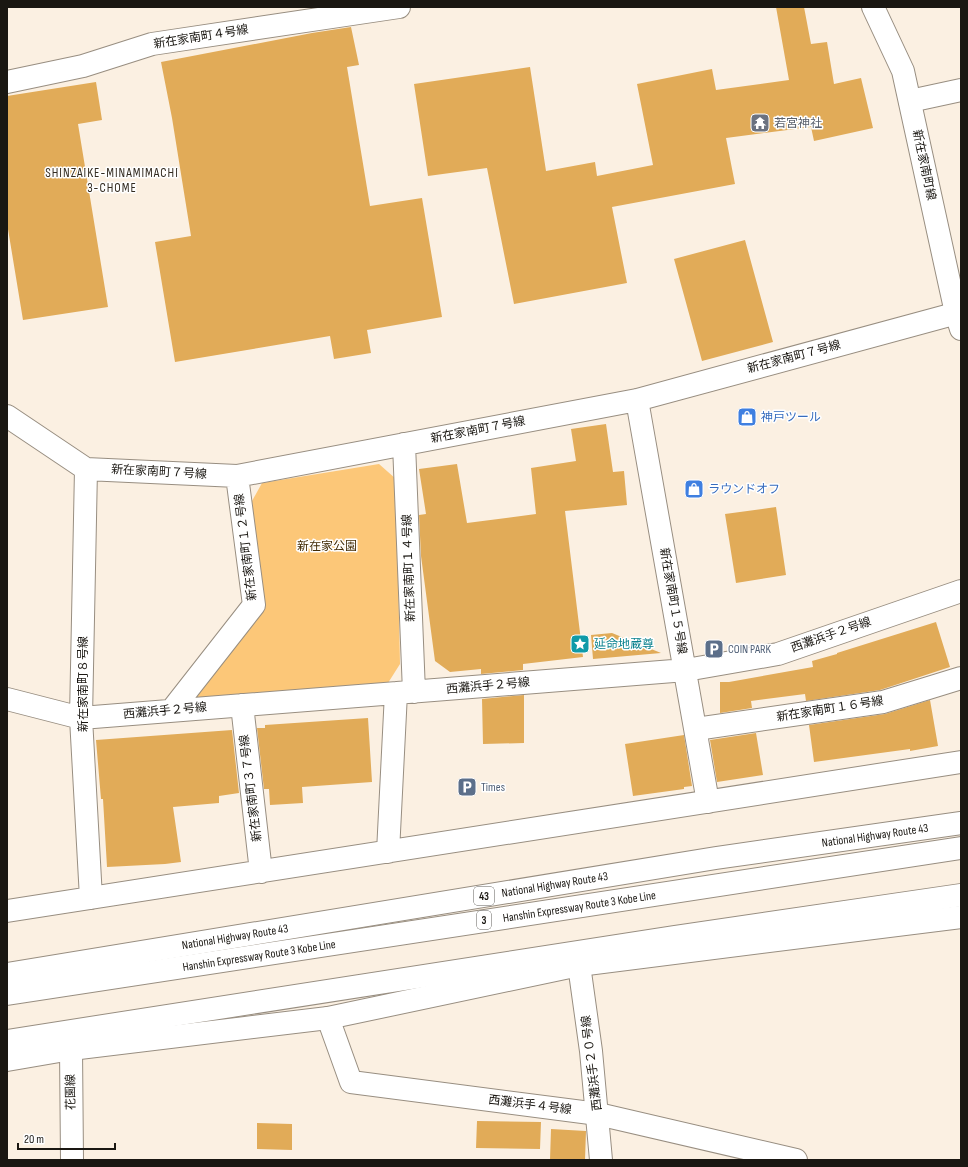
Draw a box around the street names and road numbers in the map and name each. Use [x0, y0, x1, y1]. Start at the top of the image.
street label: 新在家南町４号線 [152, 22, 250, 52]
street label: 新在家南町線 [909, 128, 939, 202]
street label: 新在家南町７号線 [746, 337, 842, 377]
street label: 新在家南町７号線 [429, 413, 527, 447]
street label: 新在家南町７号線 [111, 462, 207, 482]
street label: 新在家南町１２号線 [232, 492, 260, 602]
street label: 新在家南町１４号線 [400, 514, 418, 622]
street label: 新在家南町１５号線 [656, 547, 690, 655]
street label: 西灘浜手２号線 [789, 614, 873, 656]
street label: 新在家南町８号線 [76, 636, 91, 732]
street label: 西灘浜手２号線 [445, 675, 531, 697]
street label: 新在家南町１６号線 [775, 693, 885, 725]
street label: 西灘浜手２号線 [122, 700, 208, 722]
street label: 新在家南町３７号線 [237, 733, 265, 843]
street label: National Highway Route 43 [821, 820, 929, 850]
street label: National Highway Route 43 [501, 868, 609, 900]
road number: 43 [474, 887, 494, 905]
street label: Hanshin Expressway Route 3 Kobe Line [502, 887, 657, 926]
road number: 3 [477, 911, 491, 929]
street label: National Highway Route 43 [181, 921, 289, 953]
street label: Hanshin Expressway Route 3 Kobe Line [181, 936, 337, 975]
street label: 西灘浜手２０号線 [579, 1014, 605, 1112]
street label: 花園線 [63, 1074, 79, 1110]
street label: 西灘浜手４号線 [487, 1092, 573, 1118]

